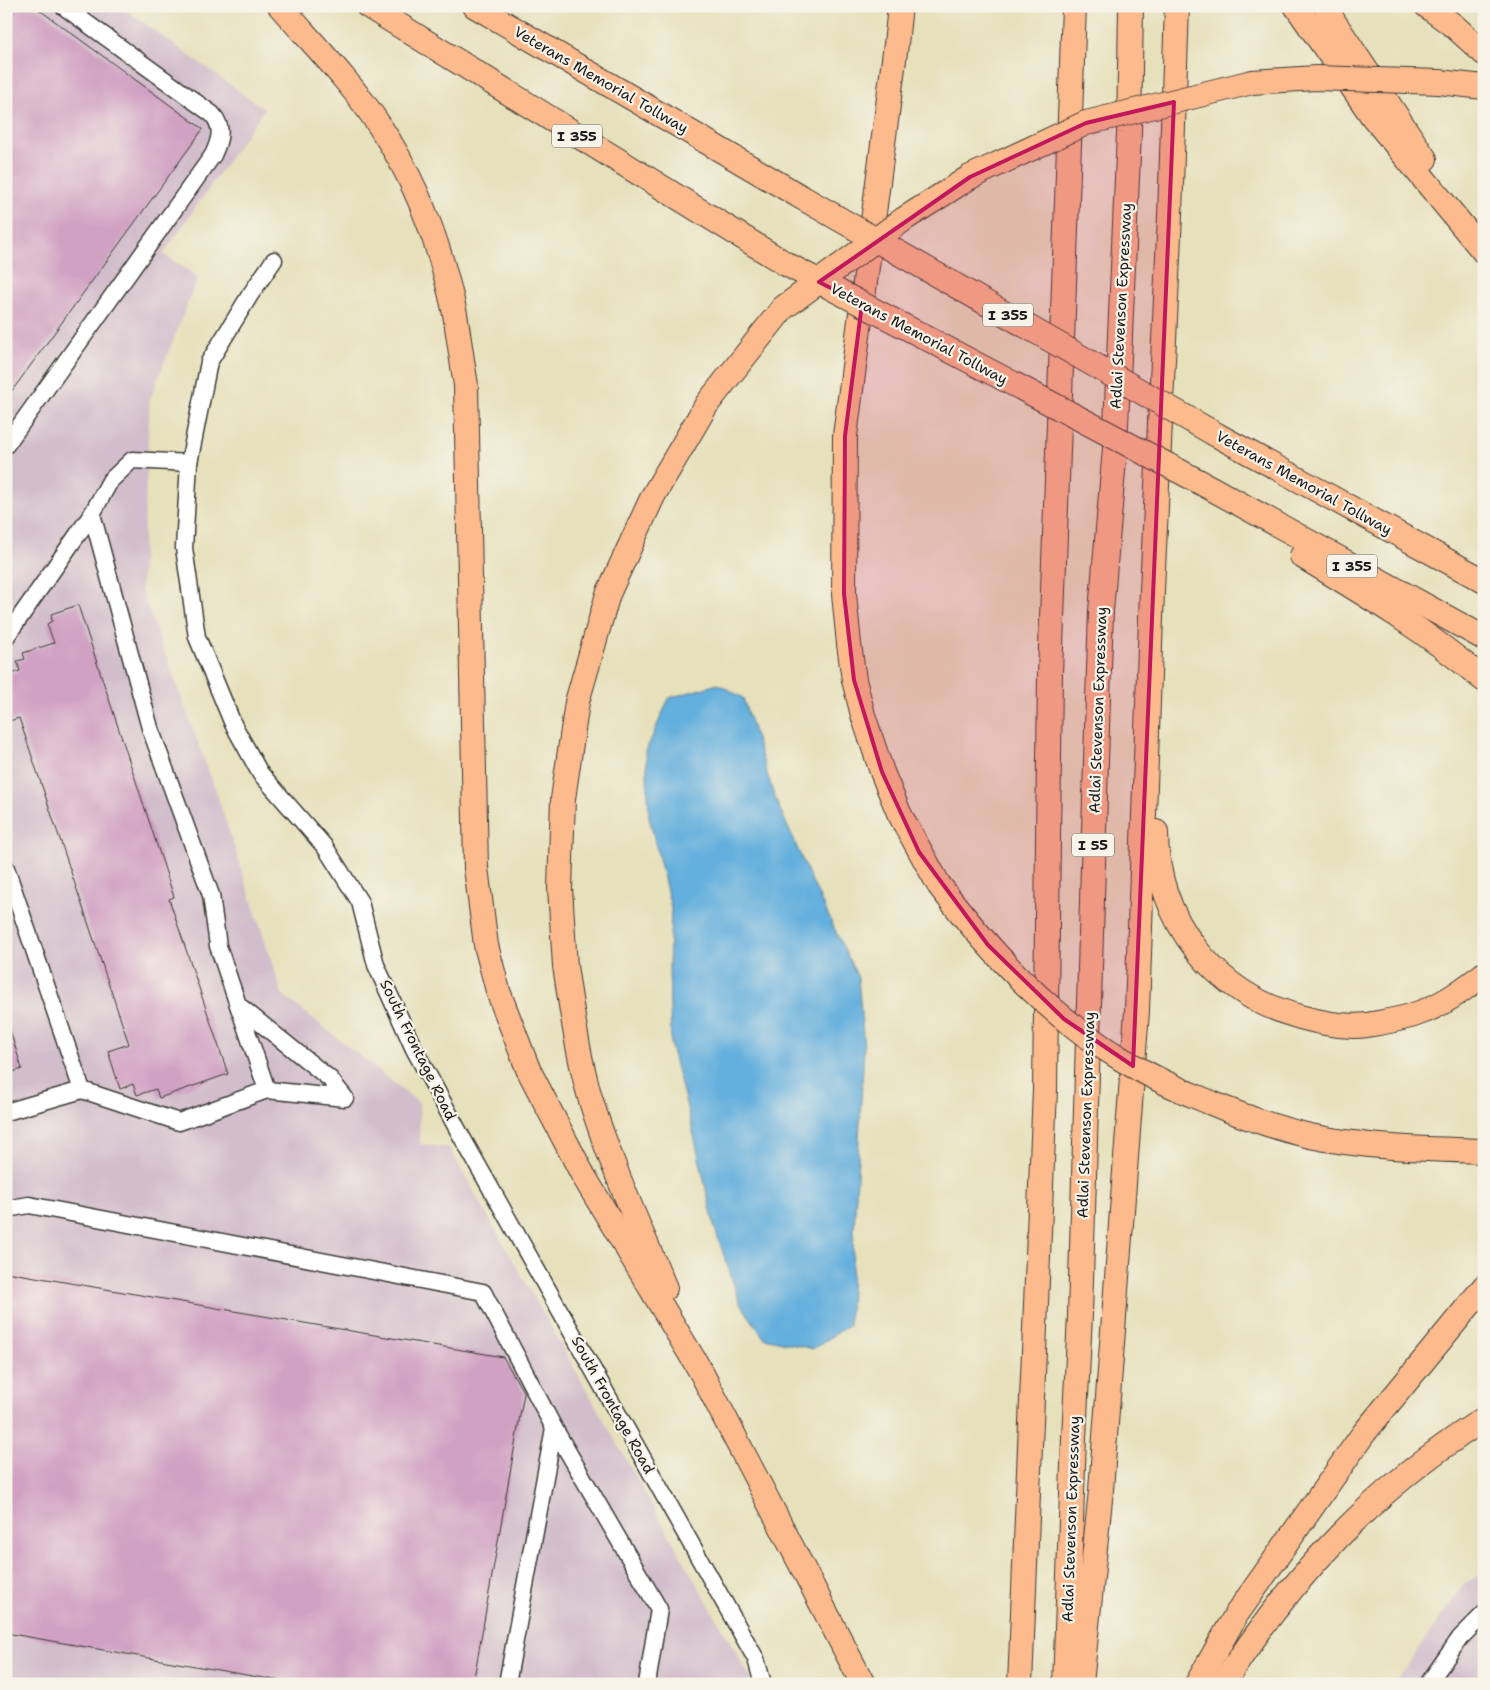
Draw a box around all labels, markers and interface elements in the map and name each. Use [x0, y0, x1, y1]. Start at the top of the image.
street label: Veterans Memorial Tollway [510, 22, 692, 138]
road number: I 355 [552, 124, 602, 148]
street label: Adlai Stevenson Expressway [1106, 202, 1136, 410]
street label: Veterans Memorial Tollway [827, 279, 1011, 389]
road number: I 355 [983, 304, 1033, 326]
street label: Veterans Memorial Tollway [1212, 426, 1396, 540]
road number: I 355 [1327, 554, 1377, 578]
street label: Adlai Stevenson Expressway [1084, 606, 1112, 814]
road number: I 55 [1072, 834, 1114, 856]
street label: South Frontage Road [375, 976, 461, 1124]
street label: Adlai Stevenson Expressway [1072, 1011, 1100, 1219]
street label: South Frontage Road [567, 1333, 659, 1478]
street label: Adlai Stevenson Expressway [1057, 1415, 1085, 1623]

